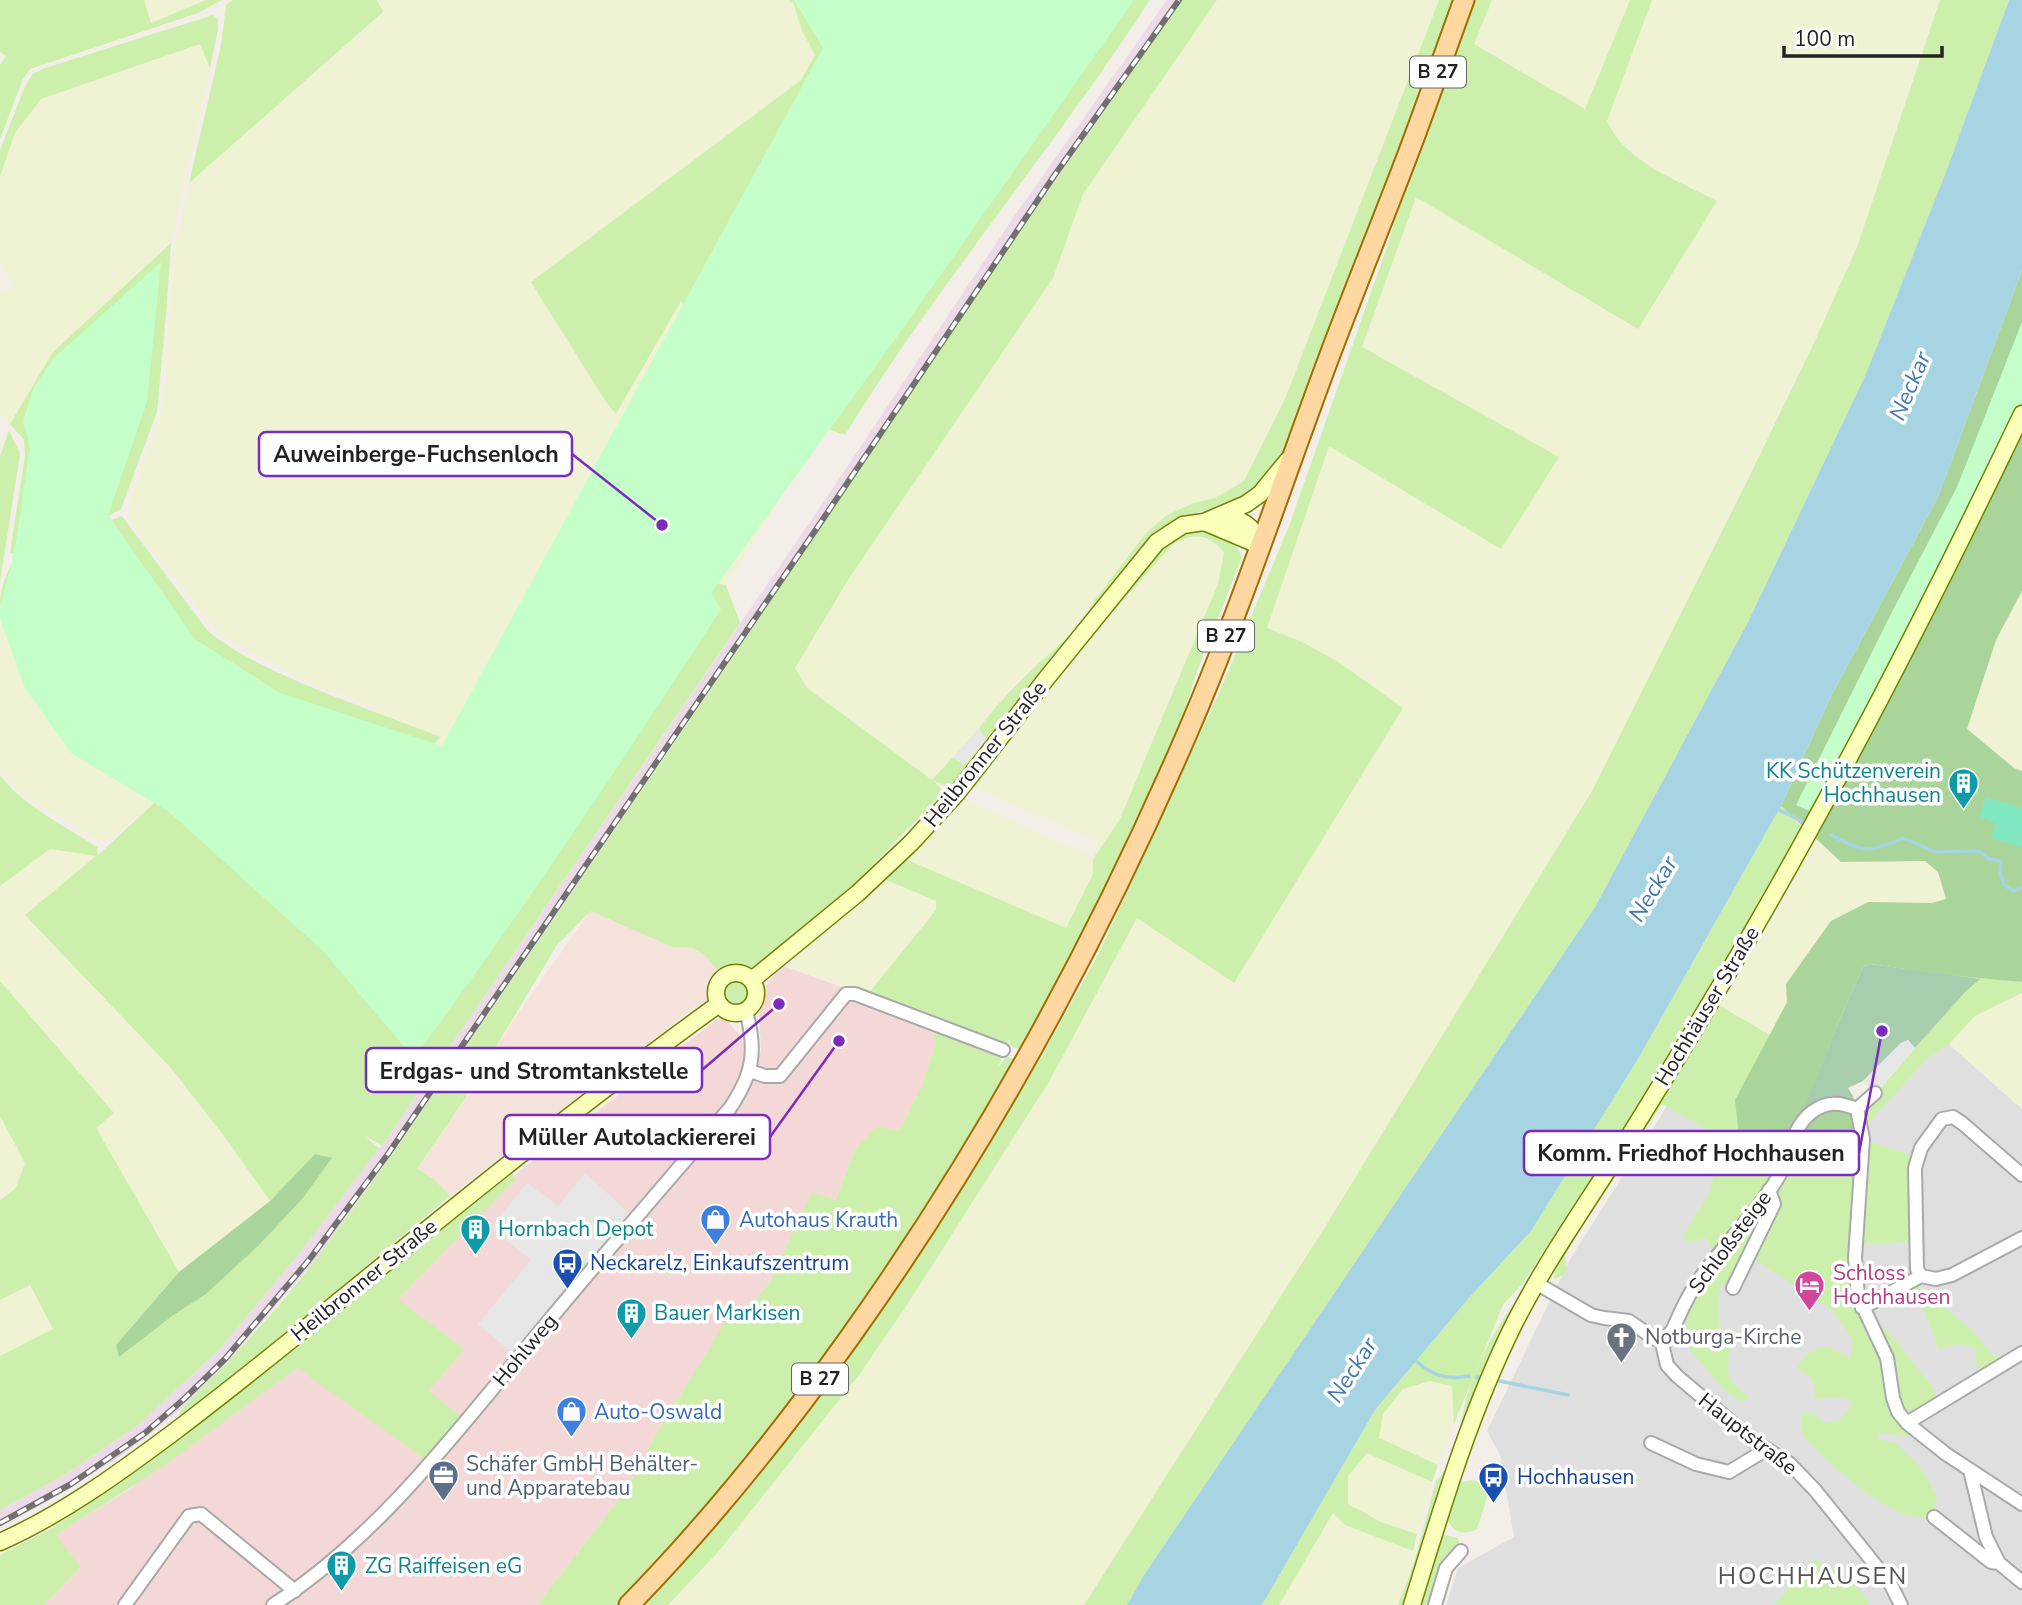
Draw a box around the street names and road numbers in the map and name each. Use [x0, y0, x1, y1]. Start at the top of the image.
road number: B 27 [1410, 57, 1466, 88]
road number: B 27 [1198, 621, 1254, 652]
street label: Heilbronner Straße [917, 675, 1053, 833]
street label: Hochhäuser Straße [1648, 921, 1766, 1091]
street label: Schloßsteige [1682, 1185, 1778, 1299]
street label: Heilbronner Straße [285, 1212, 443, 1348]
street label: Hohlweg [486, 1308, 564, 1392]
road number: B 27 [792, 1364, 848, 1394]
street label: Hauptstraße [1693, 1387, 1803, 1481]

